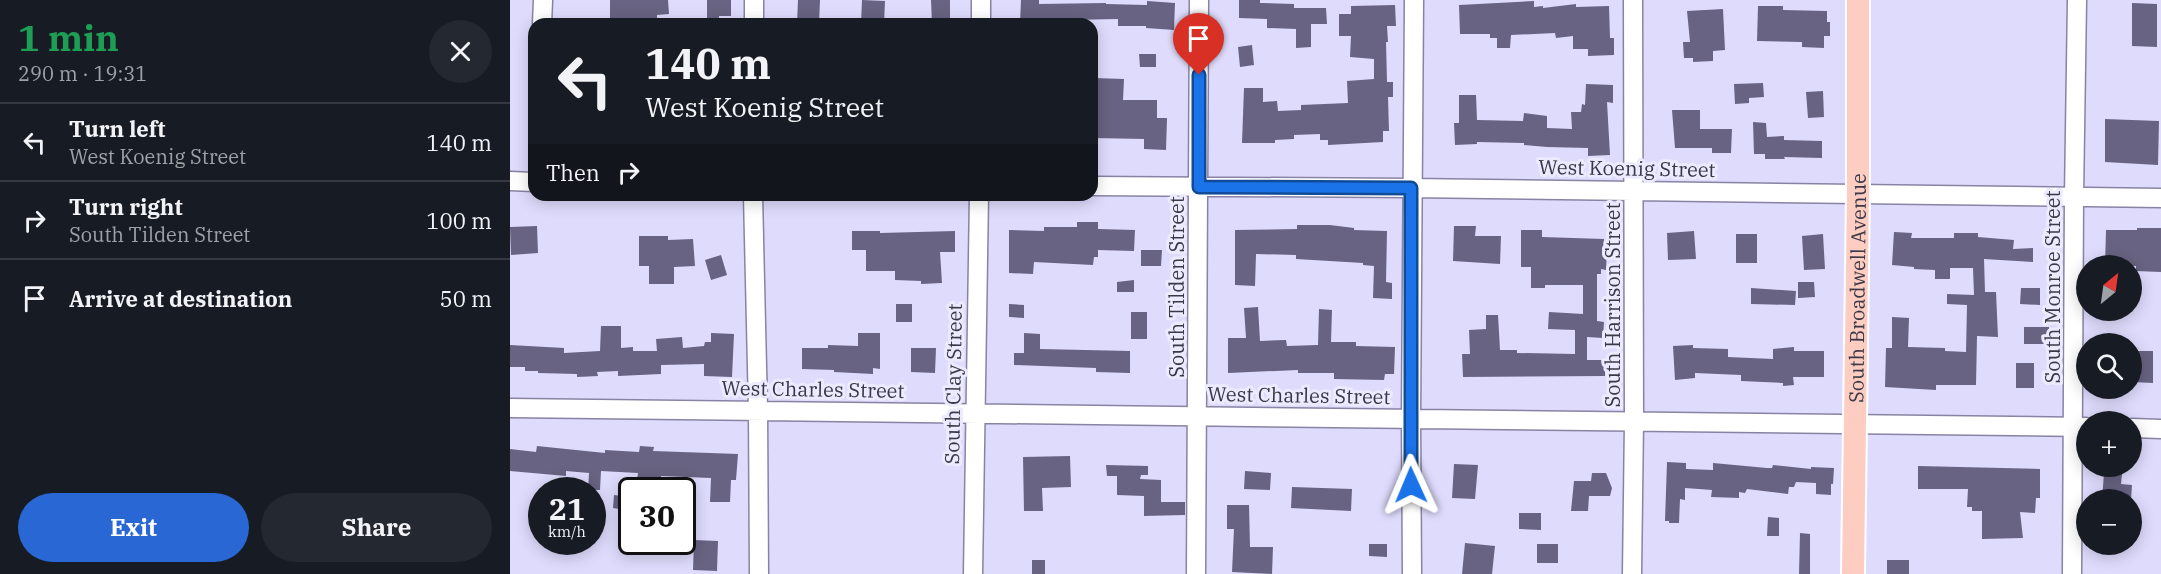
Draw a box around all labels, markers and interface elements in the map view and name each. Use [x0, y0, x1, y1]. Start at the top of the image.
pin [1173, 13, 1224, 75]
text: 1 min [18, 14, 119, 61]
button: close [429, 20, 492, 83]
icon: arrive [1182, 22, 1215, 55]
text: 140 m [645, 36, 771, 91]
icon: left [546, 42, 624, 120]
text: 290 m · 19:31 [18, 60, 147, 87]
text: West Koenig Street [645, 89, 884, 124]
text: Turn left [69, 114, 165, 143]
icon: left [18, 126, 51, 159]
text: 140 m [426, 128, 492, 157]
text: West Koenig Street [69, 143, 246, 170]
street label: West Koenig Street [1538, 153, 1716, 183]
icon: right [612, 156, 645, 189]
text: Then [546, 158, 600, 187]
street label: South Broadwell Avenue [1842, 173, 1872, 403]
street label: South Monroe Street [2039, 191, 2066, 383]
text: Turn right [69, 192, 183, 221]
street label: South Tilden Street [1163, 196, 1190, 378]
street label: South Harrison Street [1599, 203, 1626, 407]
icon: right [18, 204, 51, 237]
text: 100 m [426, 206, 492, 235]
text: South Tilden Street [69, 221, 250, 248]
north arrow [2076, 255, 2142, 321]
map controls [2076, 255, 2142, 555]
icon: arrive [18, 282, 51, 315]
text: Arrive at destination [69, 284, 292, 313]
text: 50 m [440, 284, 492, 313]
street label: South Clay Street [938, 303, 968, 465]
button: search [2076, 333, 2142, 399]
street label: West Charles Street [721, 374, 905, 404]
street label: West Charles Street [1207, 380, 1391, 410]
button: + [2076, 411, 2142, 477]
position arrow [1379, 453, 1443, 517]
speed limit sign: 30 [618, 477, 696, 555]
text: 21 [549, 489, 585, 528]
button: − [2076, 489, 2142, 555]
button: Exit [18, 493, 249, 562]
button: Share [261, 493, 492, 562]
text: km/h [548, 522, 586, 541]

